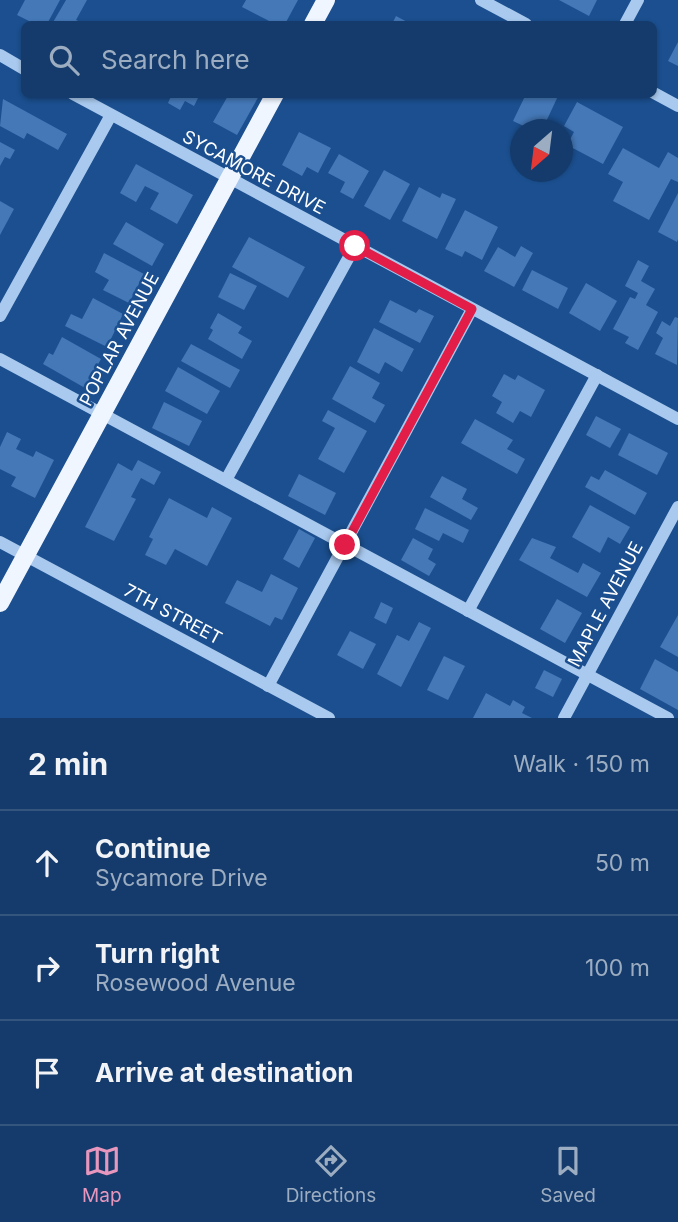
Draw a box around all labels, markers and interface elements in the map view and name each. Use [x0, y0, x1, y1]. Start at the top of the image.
search box [21, 21, 657, 98]
icon: search [45, 41, 83, 79]
text: Search here [101, 44, 250, 75]
north arrow [510, 119, 573, 182]
street label: SYCAMORE DRIVE [179, 126, 329, 218]
route start [339, 230, 370, 261]
street label: POPLAR AVENUE [75, 269, 163, 409]
route end [329, 529, 360, 560]
street label: MAPLE AVENUE [563, 538, 647, 670]
street label: 7TH STREET [120, 579, 226, 649]
text: 2 min [28, 746, 108, 782]
text: Walk · 150 m [513, 750, 650, 778]
text: Continue [95, 833, 211, 864]
icon: ahead [28, 844, 66, 882]
text: 50 m [595, 849, 650, 877]
text: Sycamore Drive [95, 864, 268, 892]
text: Turn right [95, 938, 220, 969]
icon: right [28, 949, 66, 987]
text: 100 m [585, 954, 650, 982]
text: Rosewood Avenue [95, 969, 296, 997]
icon: arrive [28, 1054, 66, 1092]
text: Arrive at destination [95, 1057, 354, 1088]
tab: Map [82, 1142, 122, 1207]
tab: Directions [286, 1142, 376, 1207]
tab: Saved [540, 1142, 596, 1207]

